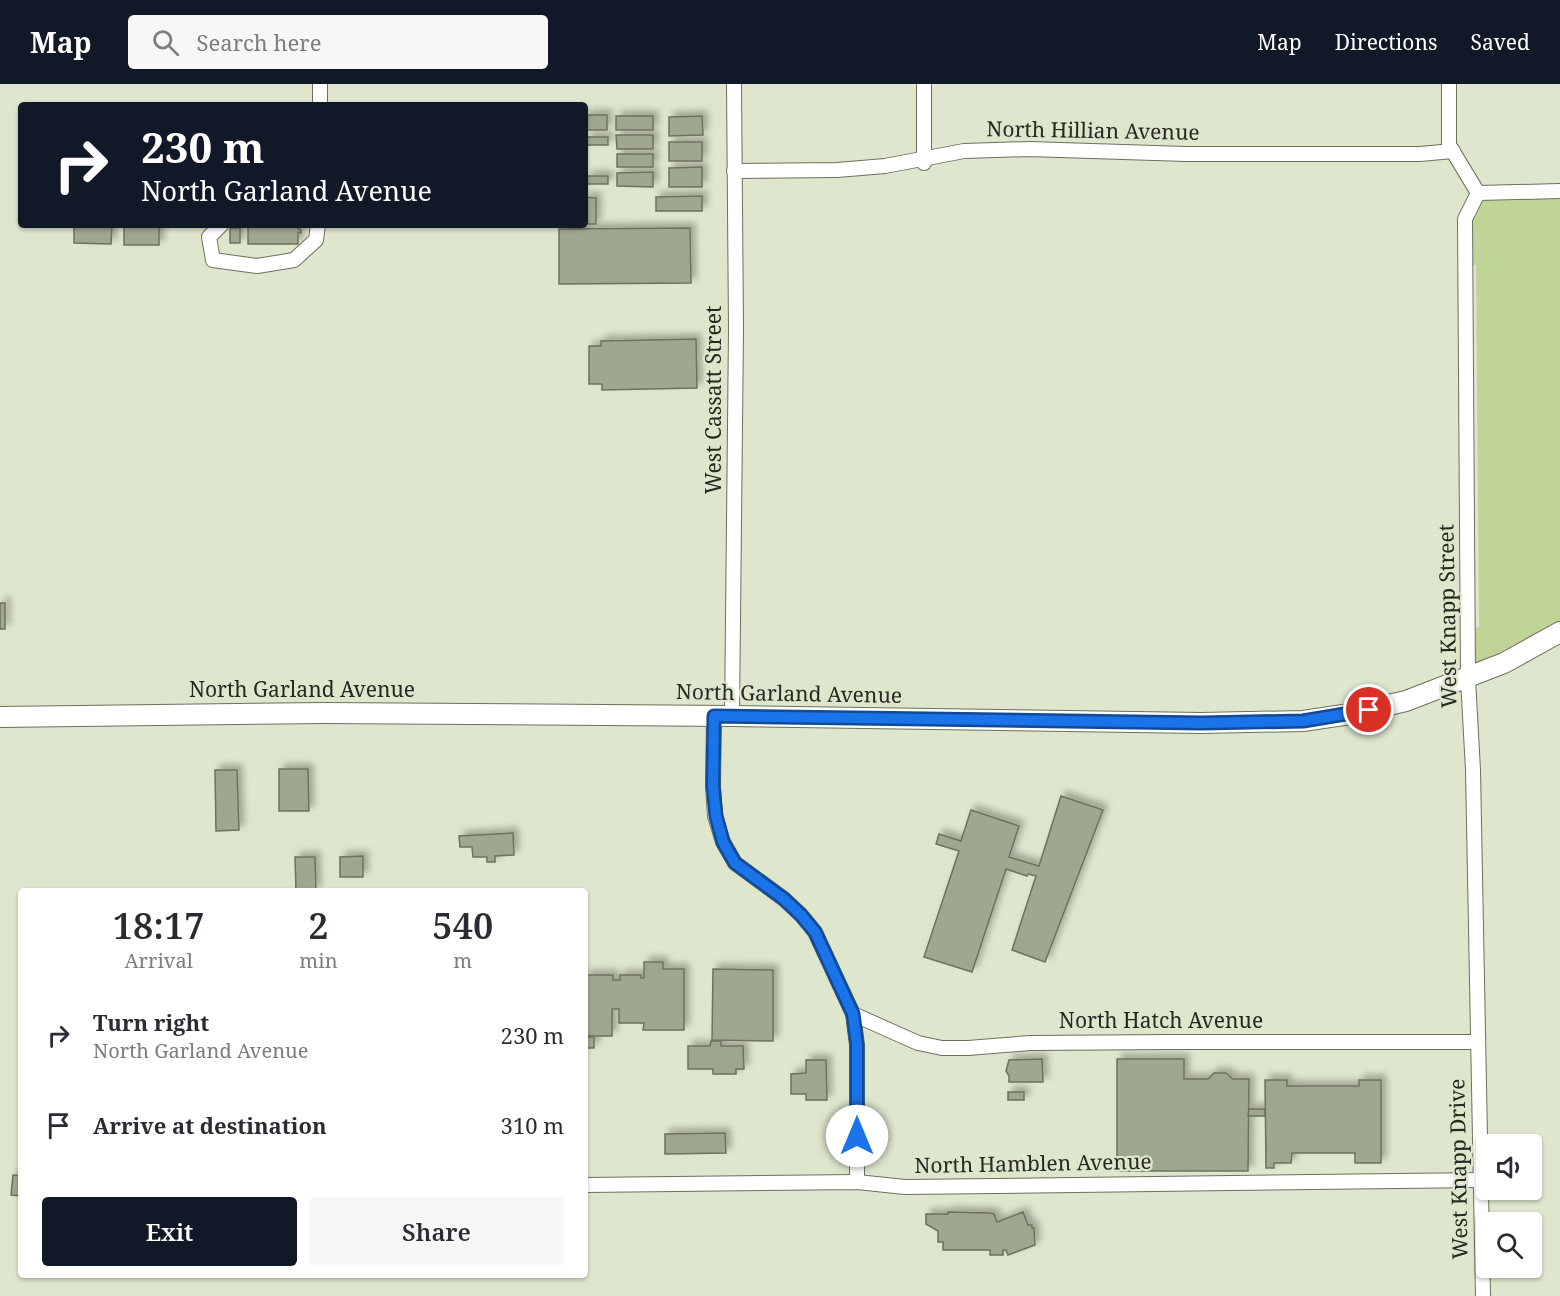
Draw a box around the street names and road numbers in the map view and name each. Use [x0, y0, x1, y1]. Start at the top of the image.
street label: North Hillian Avenue [986, 114, 1200, 146]
street label: West Cassatt Street [699, 306, 727, 494]
street label: West Knapp Street [1431, 524, 1463, 708]
street label: North Garland Avenue [189, 675, 415, 703]
street label: North Garland Avenue [676, 677, 902, 709]
street label: North Hatch Avenue [1059, 1006, 1263, 1034]
street label: West Knapp Drive [1442, 1078, 1474, 1260]
street label: North Hamblen Avenue [914, 1147, 1152, 1179]

